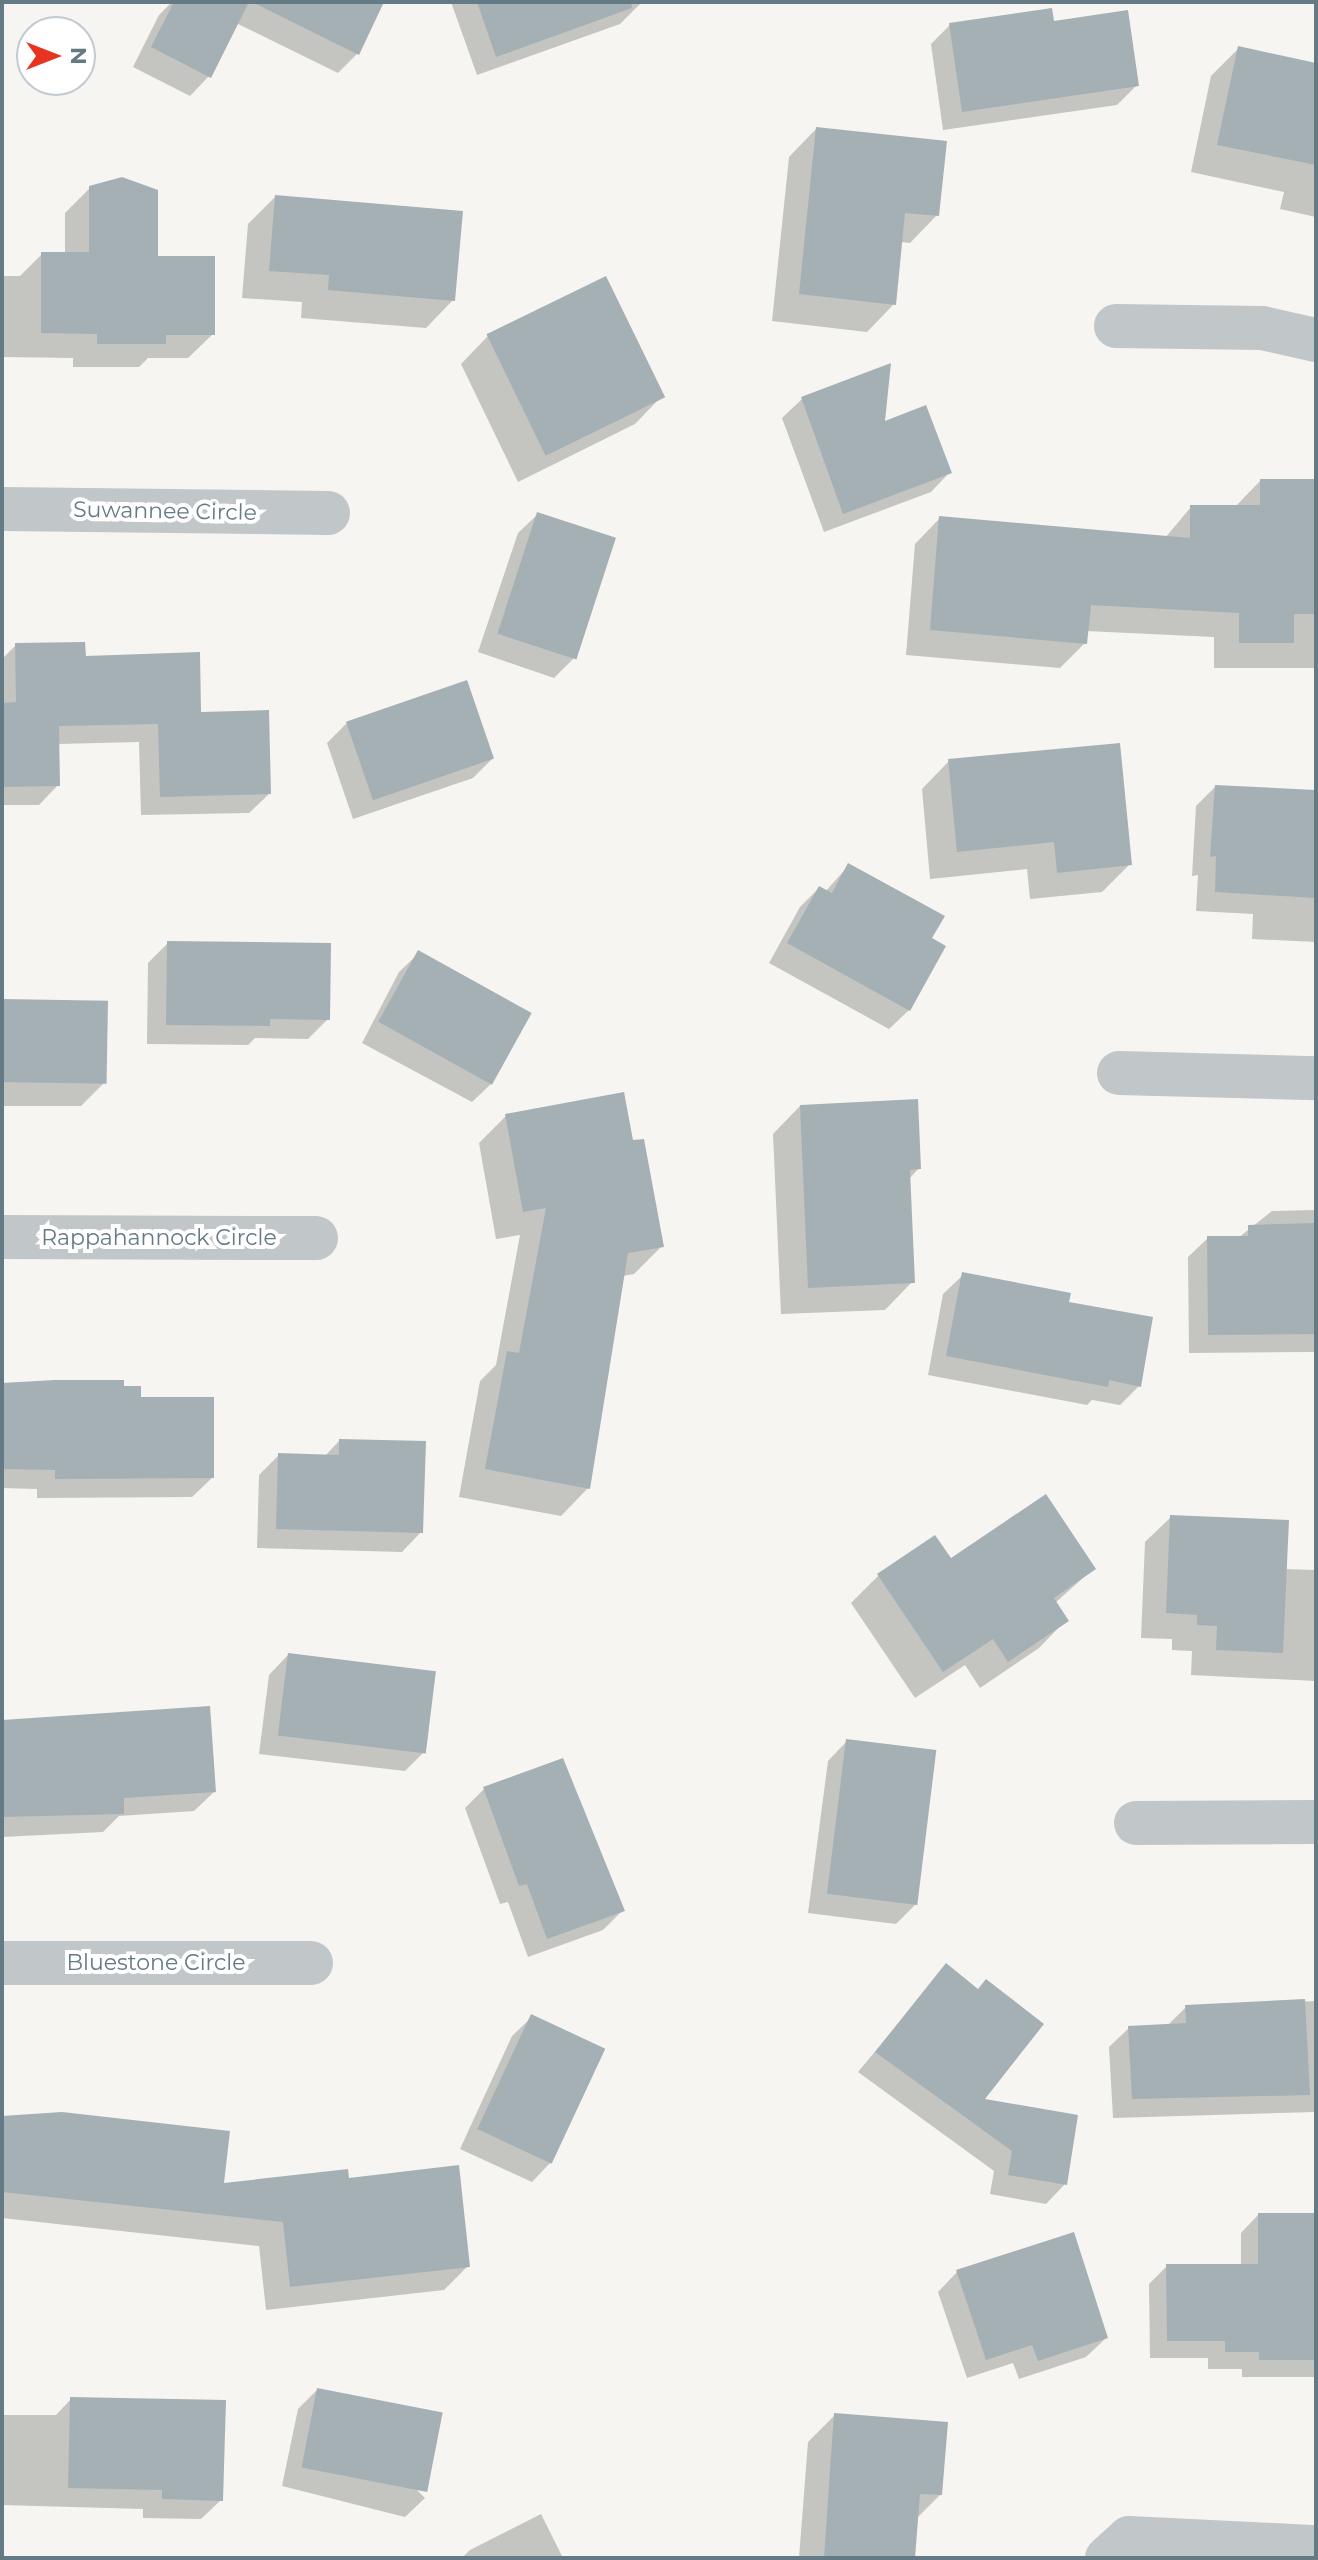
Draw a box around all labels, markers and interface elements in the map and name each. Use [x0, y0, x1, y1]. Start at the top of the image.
north arrow [16, 16, 96, 96]
text: N [65, 47, 92, 65]
street label: Suwannee Circle [73, 496, 257, 526]
street label: Rappahannock Circle [41, 1225, 277, 1251]
street label: Bluestone Circle [66, 1950, 246, 1976]

